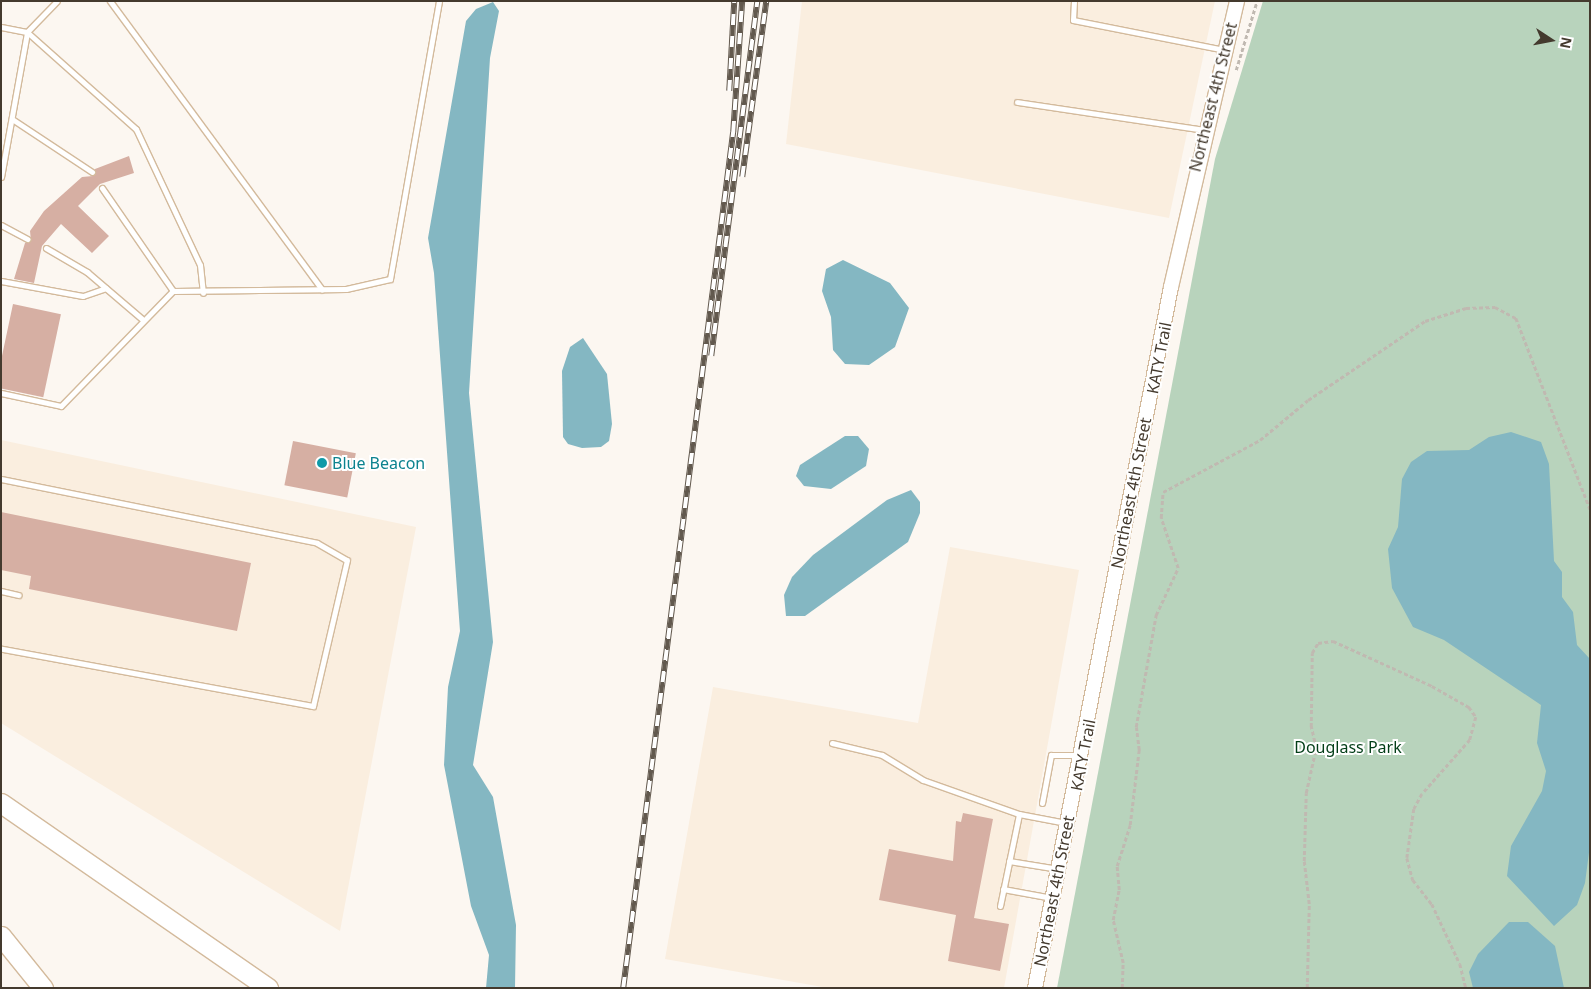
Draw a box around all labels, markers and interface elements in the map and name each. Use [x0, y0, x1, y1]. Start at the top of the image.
north arrow [1526, 15, 1576, 65]
street label: Northeast 4th Street [1185, 20, 1241, 174]
text: N [1556, 36, 1577, 50]
street label: KATY Trail [1143, 320, 1175, 396]
street label: Northeast 4th Street [1107, 416, 1155, 570]
place label: Blue Beacon [332, 453, 425, 473]
marker: Blue Beacon [316, 457, 328, 469]
street label: KATY Trail [1067, 717, 1099, 793]
park label: Douglass Park [1294, 737, 1402, 757]
street label: Northeast 4th Street [1030, 814, 1078, 968]

